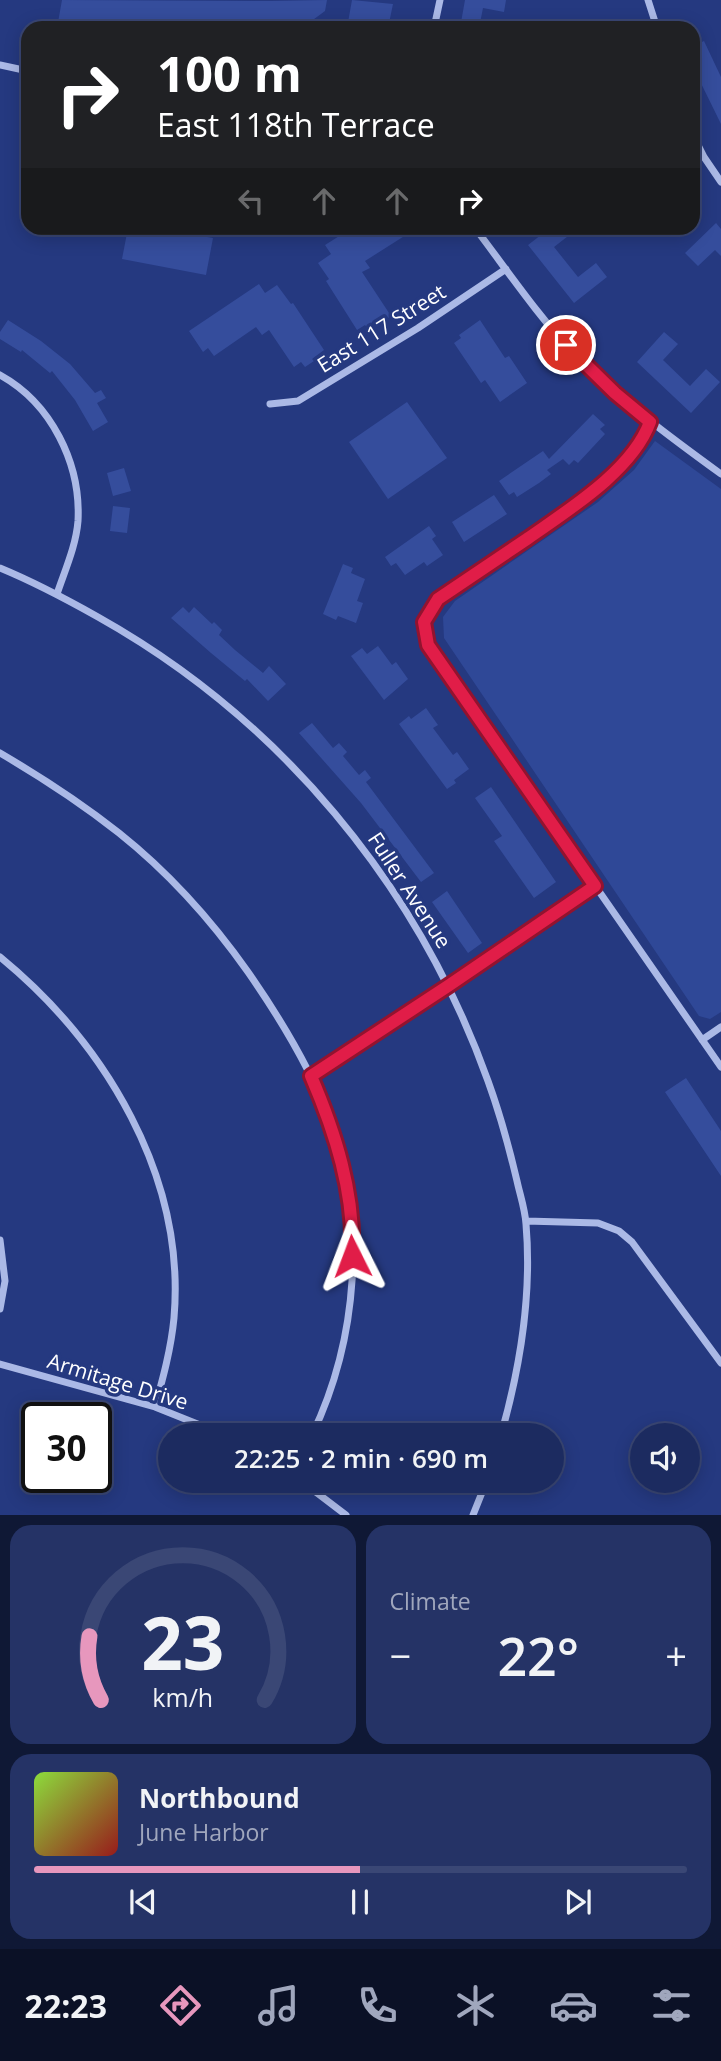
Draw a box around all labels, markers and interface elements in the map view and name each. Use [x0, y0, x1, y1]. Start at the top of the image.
text: 100 m [157, 40, 302, 106]
icon: right [42, 49, 133, 140]
text: East 118th Terrace [157, 103, 435, 146]
icon: left [232, 182, 270, 220]
icon: ahead [305, 182, 343, 220]
icon: ahead [378, 182, 416, 220]
icon: right [451, 182, 489, 220]
street label: East 117 Street [311, 277, 451, 379]
pin [536, 315, 596, 375]
icon: arrive [547, 326, 585, 364]
street label: Fuller Avenue [362, 826, 458, 954]
position arrow [315, 1219, 389, 1293]
street label: Armitage Drive [44, 1346, 192, 1416]
speed limit sign: 30 [21, 1402, 112, 1493]
map controls [630, 1423, 700, 1493]
button: sound [630, 1423, 700, 1493]
text: 22:25 · 2 min · 690 m [234, 1440, 488, 1476]
text: Climate [390, 1585, 471, 1617]
text: 23 [141, 1593, 224, 1692]
text: 22° [497, 1620, 579, 1691]
text: − [390, 1629, 411, 1681]
text: + [665, 1629, 687, 1681]
text: km/h [152, 1680, 213, 1714]
text: Northbound [139, 1780, 300, 1816]
text: June Harbor [139, 1816, 269, 1848]
icon: previous [124, 1883, 162, 1921]
icon: pause [341, 1883, 379, 1921]
icon: next [559, 1883, 597, 1921]
icon: directions [156, 1981, 205, 2030]
icon: music [254, 1981, 303, 2030]
icon: phone [353, 1981, 402, 2030]
icon: climate [451, 1981, 500, 2030]
icon: car [549, 1981, 598, 2030]
icon: filters [647, 1981, 696, 2030]
text: 22:23 [25, 1984, 107, 2027]

